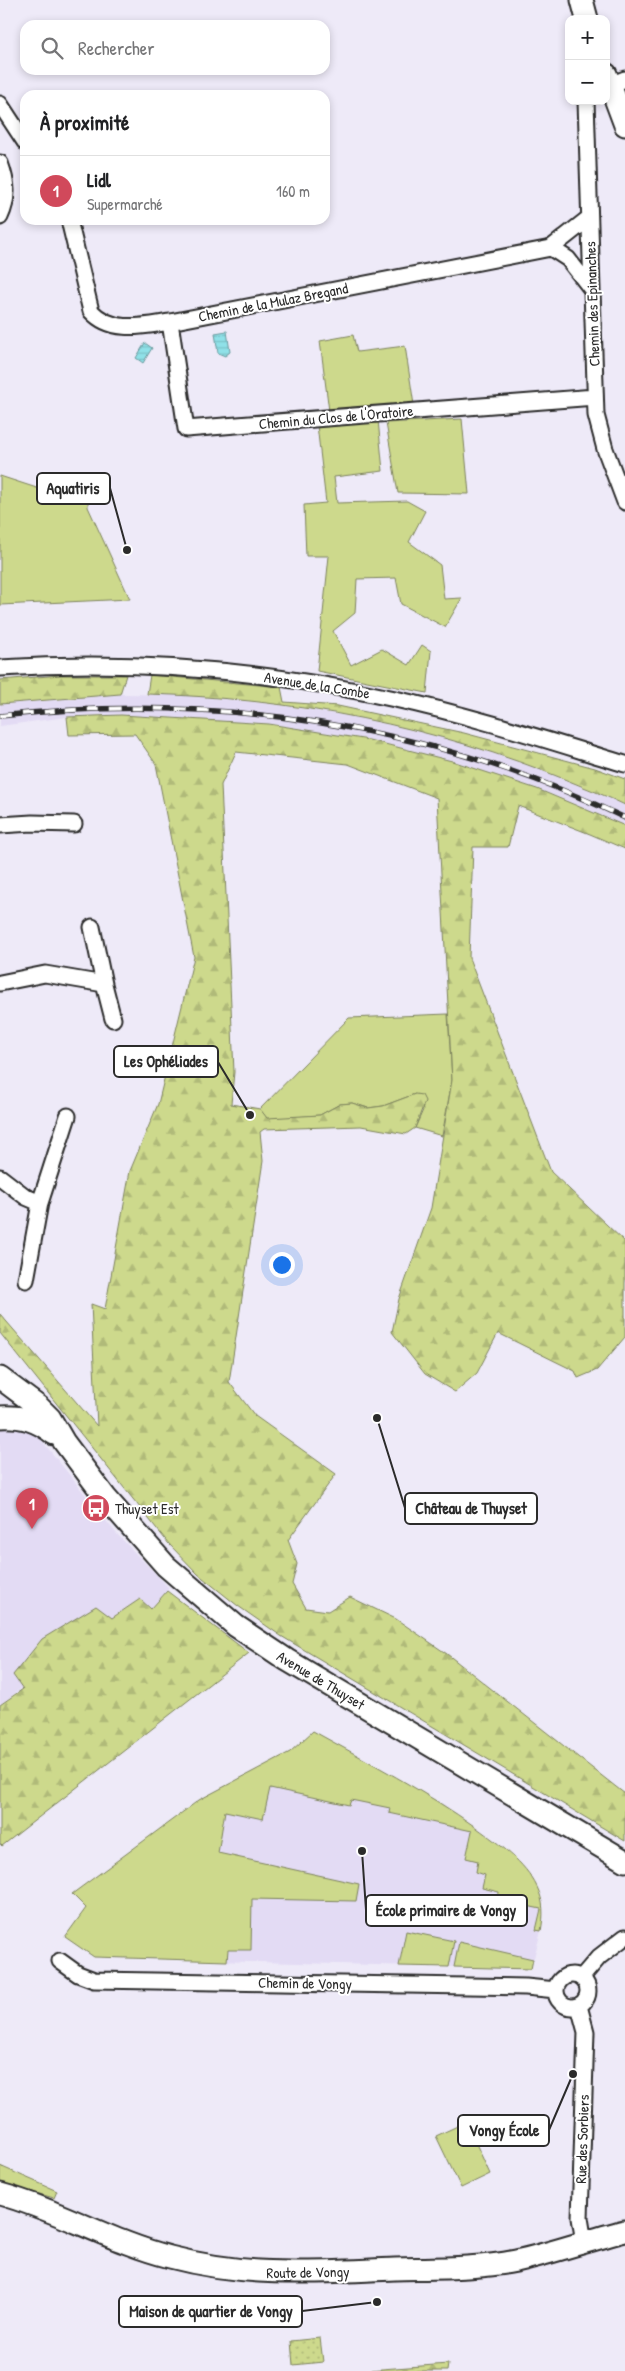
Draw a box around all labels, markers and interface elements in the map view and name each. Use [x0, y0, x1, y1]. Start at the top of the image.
map controls [565, 15, 610, 105]
button: + [565, 15, 610, 60]
search box [20, 20, 330, 75]
icon: search [38, 34, 66, 62]
text: Rechercher [78, 35, 155, 61]
button: − [565, 60, 610, 105]
text: À proximité [40, 108, 129, 137]
text: Lidl [87, 167, 111, 193]
text: 1 [53, 180, 59, 202]
text: 160 m [276, 180, 310, 202]
text: Supermarché [87, 193, 163, 215]
street label: Chemin des Epinanches [579, 241, 605, 367]
street label: Chemin de la Mulaz Bregand [196, 277, 350, 327]
street label: Chemin du Clos de l'Oratoire [258, 400, 414, 434]
callout: Aquatiris [37, 473, 110, 504]
text: Aquatiris [47, 477, 100, 500]
street label: Avenue de la Combe [263, 666, 371, 704]
callout: Les Ophéliades [114, 1046, 218, 1077]
text: Les Ophéliades [124, 1050, 209, 1073]
your location [269, 1252, 295, 1278]
pin: 1 [16, 1488, 48, 1529]
bus stop icon: Thuyset Est [81, 1493, 111, 1523]
callout: Château de Thuyset [405, 1493, 537, 1524]
text: Château de Thuyset [415, 1497, 527, 1520]
place label: Thuyset Est [115, 1498, 179, 1519]
street label: Avenue de Thuyset [273, 1645, 370, 1715]
callout: École primaire de Vongy [366, 1895, 527, 1926]
text: École primaire de Vongy [376, 1899, 516, 1922]
street label: Chemin de Vongy [258, 1972, 352, 1994]
street label: Rue des Sorbiers [570, 2094, 594, 2184]
callout: Vongy École [458, 2115, 549, 2146]
text: Vongy École [469, 2119, 540, 2142]
street label: Route de Vongy [266, 2261, 350, 2283]
callout: Maison de quartier de Vongy [119, 2296, 302, 2327]
text: Maison de quartier de Vongy [129, 2300, 293, 2323]

